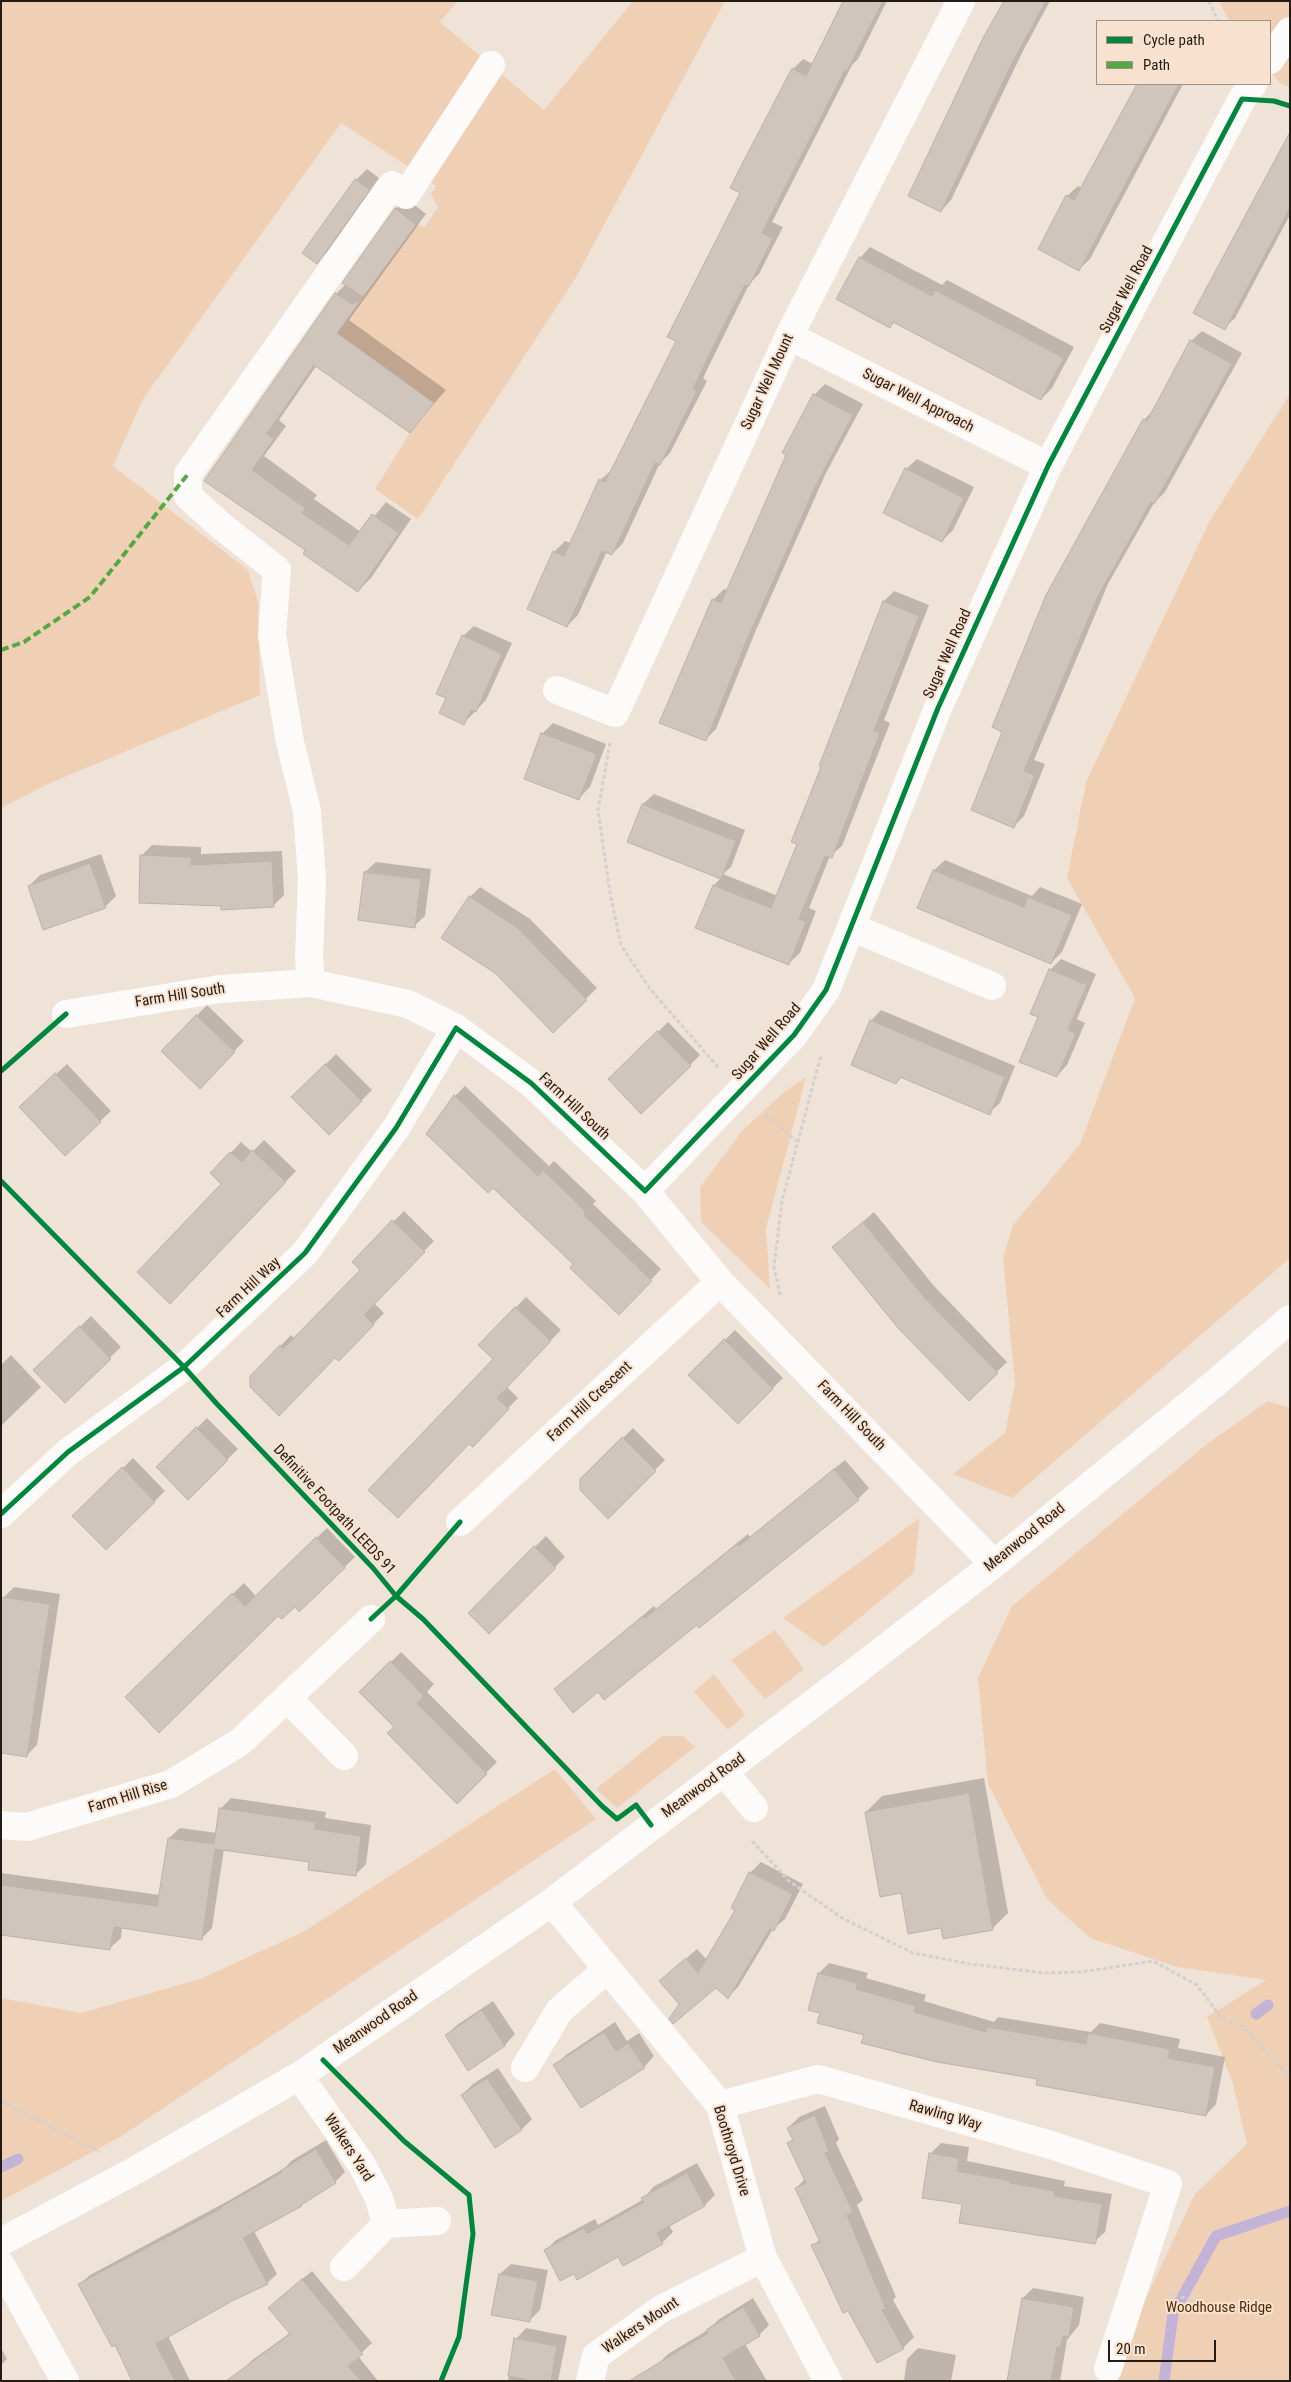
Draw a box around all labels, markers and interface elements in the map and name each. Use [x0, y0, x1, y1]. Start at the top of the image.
legend [1096, 20, 1271, 85]
text: Cycle path [1143, 31, 1205, 49]
text: Path [1143, 56, 1170, 74]
street label: Sugar Well Road [1096, 243, 1158, 337]
street label: Sugar Well Mount [738, 331, 798, 433]
street label: Sugar Well Approach [859, 365, 977, 437]
street label: Sugar Well Road [920, 606, 976, 702]
street label: Farm Hill South [134, 980, 226, 1012]
street label: Sugar Well Road [729, 1000, 805, 1084]
street label: Farm Hill South [535, 1069, 613, 1145]
street label: Farm Hill Way [213, 1254, 285, 1322]
street label: Farm Hill Crescent [544, 1358, 636, 1446]
street label: Farm Hill South [813, 1377, 889, 1455]
street label: Definitive Footpath LEEDS 91 [269, 1441, 399, 1579]
street label: Meanwood Road [981, 1500, 1069, 1576]
street label: Meanwood Road [659, 1750, 749, 1822]
street label: Farm Hill Rise [86, 1776, 170, 1818]
street label: Meanwood Road [330, 1987, 422, 2059]
street label: Rawling Way [907, 2097, 983, 2135]
street label: Boothroyd Drive [709, 2104, 753, 2198]
street label: Walkers Yard [320, 2111, 376, 2185]
street label: Walkers Mount [599, 2294, 683, 2358]
park label: Woodhouse Ridge [1166, 2299, 1272, 2317]
scale bar [1111, 2330, 1218, 2362]
text: 20 m [1116, 2340, 1146, 2358]

